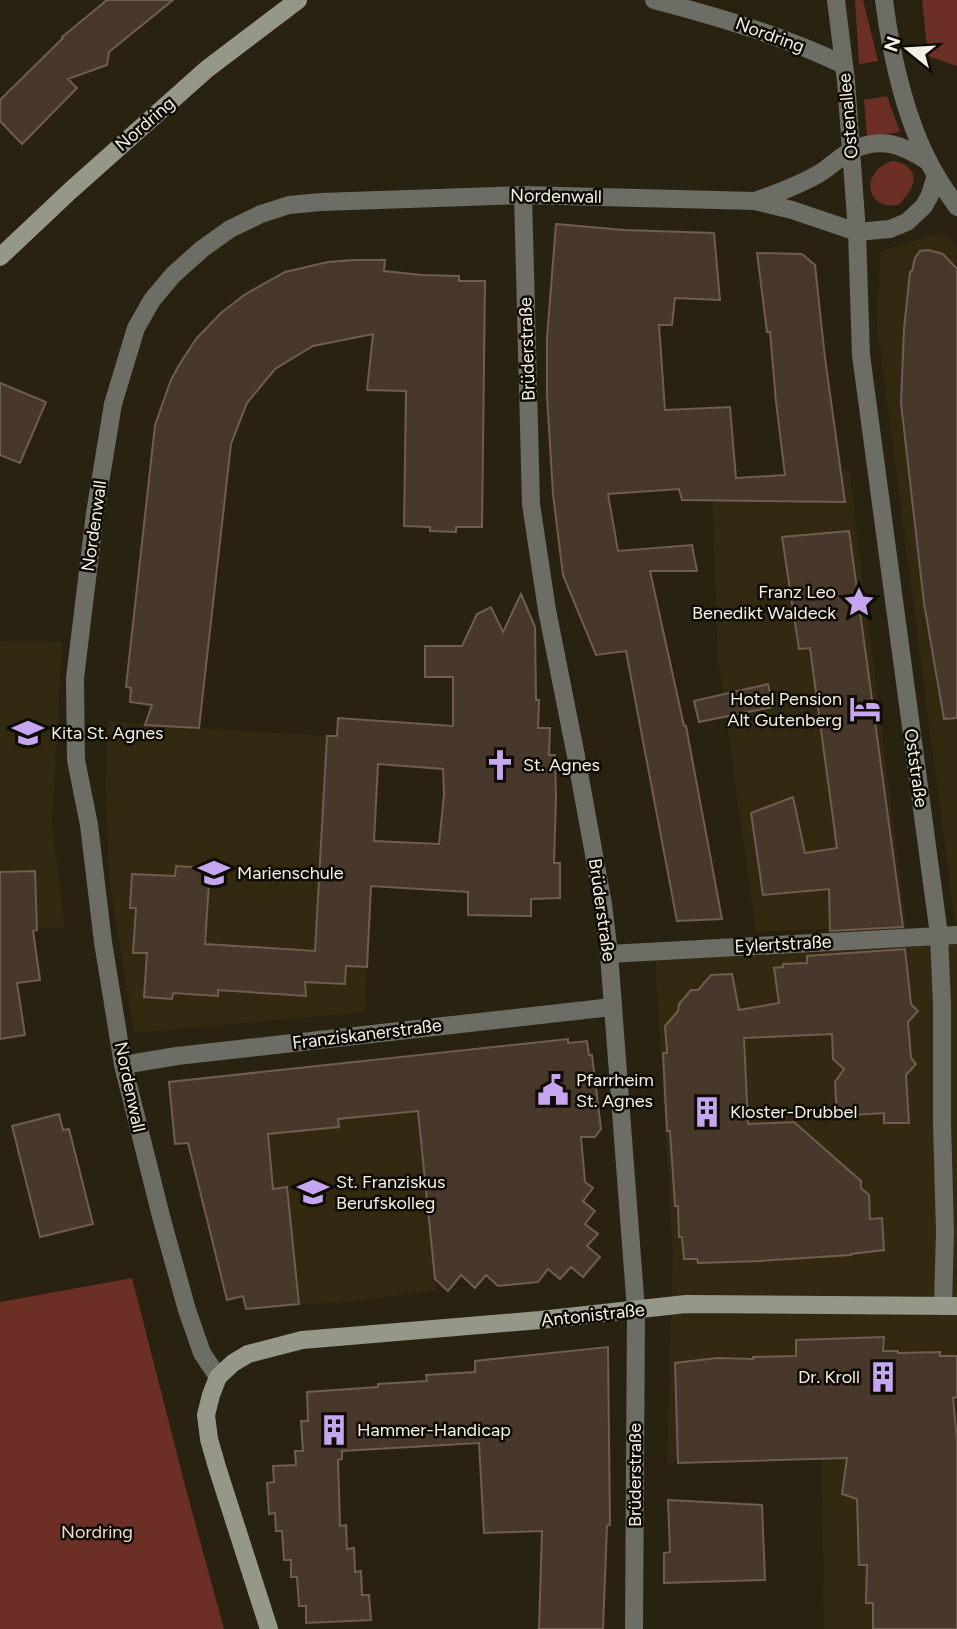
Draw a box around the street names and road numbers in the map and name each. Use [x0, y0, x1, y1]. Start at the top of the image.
street label: Nordring [732, 12, 808, 58]
street label: Ostenallee [833, 72, 863, 160]
street label: Nordring [111, 92, 179, 156]
street label: Nordenwall [510, 184, 602, 208]
street label: Brüderstraße [514, 296, 540, 401]
street label: Nordenwall [77, 479, 111, 573]
street label: Oststraße [900, 727, 932, 809]
street label: Brüderstraße [584, 857, 620, 963]
street label: Eylertstraße [734, 930, 832, 958]
street label: Franziskanerstraße [291, 1014, 443, 1054]
street label: Nordenwall [110, 1040, 150, 1134]
street label: Antonistraße [540, 1299, 646, 1331]
street label: Brüderstraße [624, 1423, 646, 1527]

